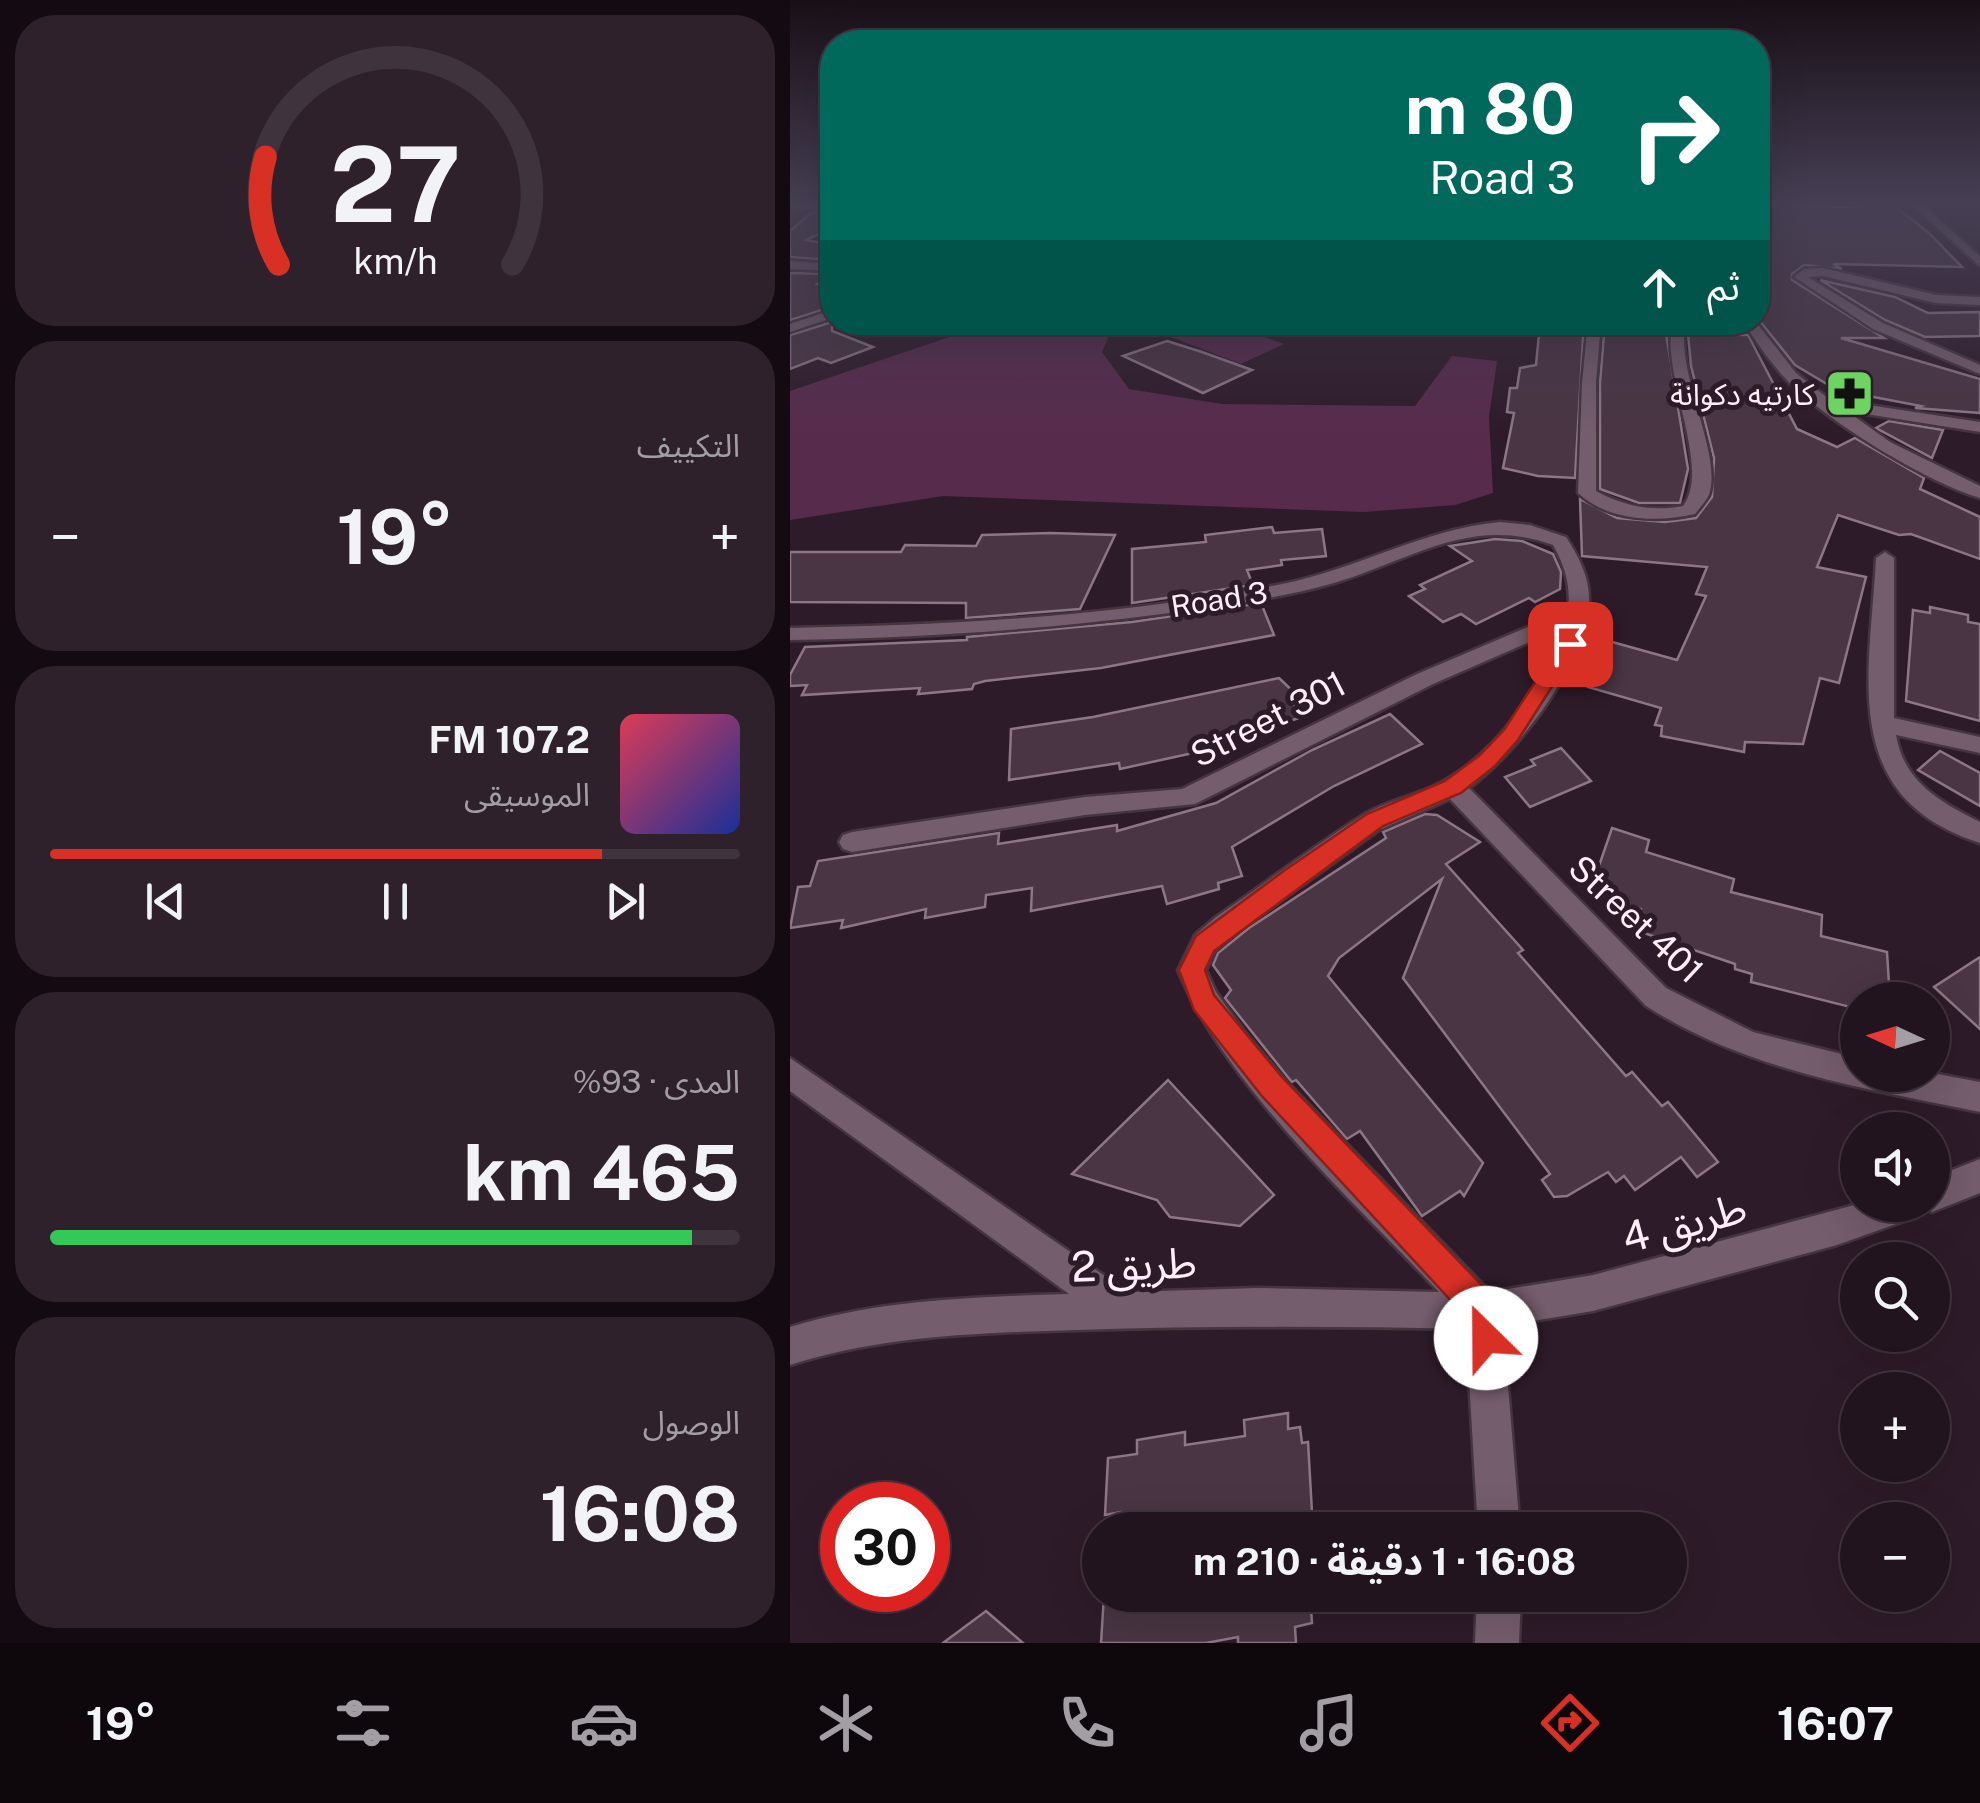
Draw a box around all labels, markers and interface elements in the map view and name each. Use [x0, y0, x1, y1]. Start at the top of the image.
text: 80 m [1405, 67, 1575, 150]
icon: right [1610, 70, 1740, 200]
text: 27 [329, 123, 461, 245]
text: Road 3 [1429, 151, 1575, 204]
text: km/h [353, 240, 437, 282]
icon: ahead [1632, 260, 1687, 315]
text: ثم [1707, 264, 1740, 309]
pharmacy icon: كارتيه دكوانة [1823, 368, 1875, 420]
place label: كارتيه دكوانة [1670, 376, 1815, 412]
text: التكييف [637, 427, 740, 464]
text: 19° [336, 493, 454, 581]
text: − [50, 505, 81, 569]
text: + [709, 505, 740, 569]
street label: Road 3 [1168, 574, 1270, 624]
pin [1528, 602, 1613, 687]
icon: arrive [1543, 617, 1598, 672]
street label: Street 301 [1184, 663, 1352, 775]
text: 107.2 FM [429, 717, 590, 762]
text: الموسيقى [464, 776, 590, 813]
street label: Street 401 [1560, 847, 1712, 991]
icon: previous [138, 874, 193, 929]
icon: pause [368, 874, 423, 929]
icon: next [598, 874, 653, 929]
north arrow [1840, 982, 1950, 1092]
map controls [1840, 982, 1950, 1612]
text: المدى · 93% [573, 1063, 740, 1100]
button: sound [1840, 1112, 1950, 1222]
text: 465 km [463, 1129, 740, 1217]
street label: طريق 4 [1616, 1182, 1752, 1264]
street label: طريق 2 [1070, 1237, 1198, 1293]
button: search [1840, 1242, 1950, 1352]
position arrow [1434, 1286, 1538, 1390]
button: + [1840, 1372, 1950, 1482]
text: الوصول [643, 1404, 740, 1441]
text: 16:08 [540, 1470, 740, 1558]
speed limit sign: 30 [820, 1482, 950, 1612]
button: − [1840, 1502, 1950, 1612]
text: 16:08 · 1 دقيقة · 210 m [1193, 1539, 1576, 1584]
icon: filters [328, 1688, 398, 1758]
icon: car [569, 1688, 639, 1758]
icon: climate [811, 1688, 881, 1758]
icon: phone [1052, 1688, 1122, 1758]
icon: music [1294, 1688, 1364, 1758]
icon: directions [1535, 1688, 1605, 1758]
text: 19° [86, 1697, 156, 1750]
text: 16:07 [1777, 1697, 1894, 1750]

